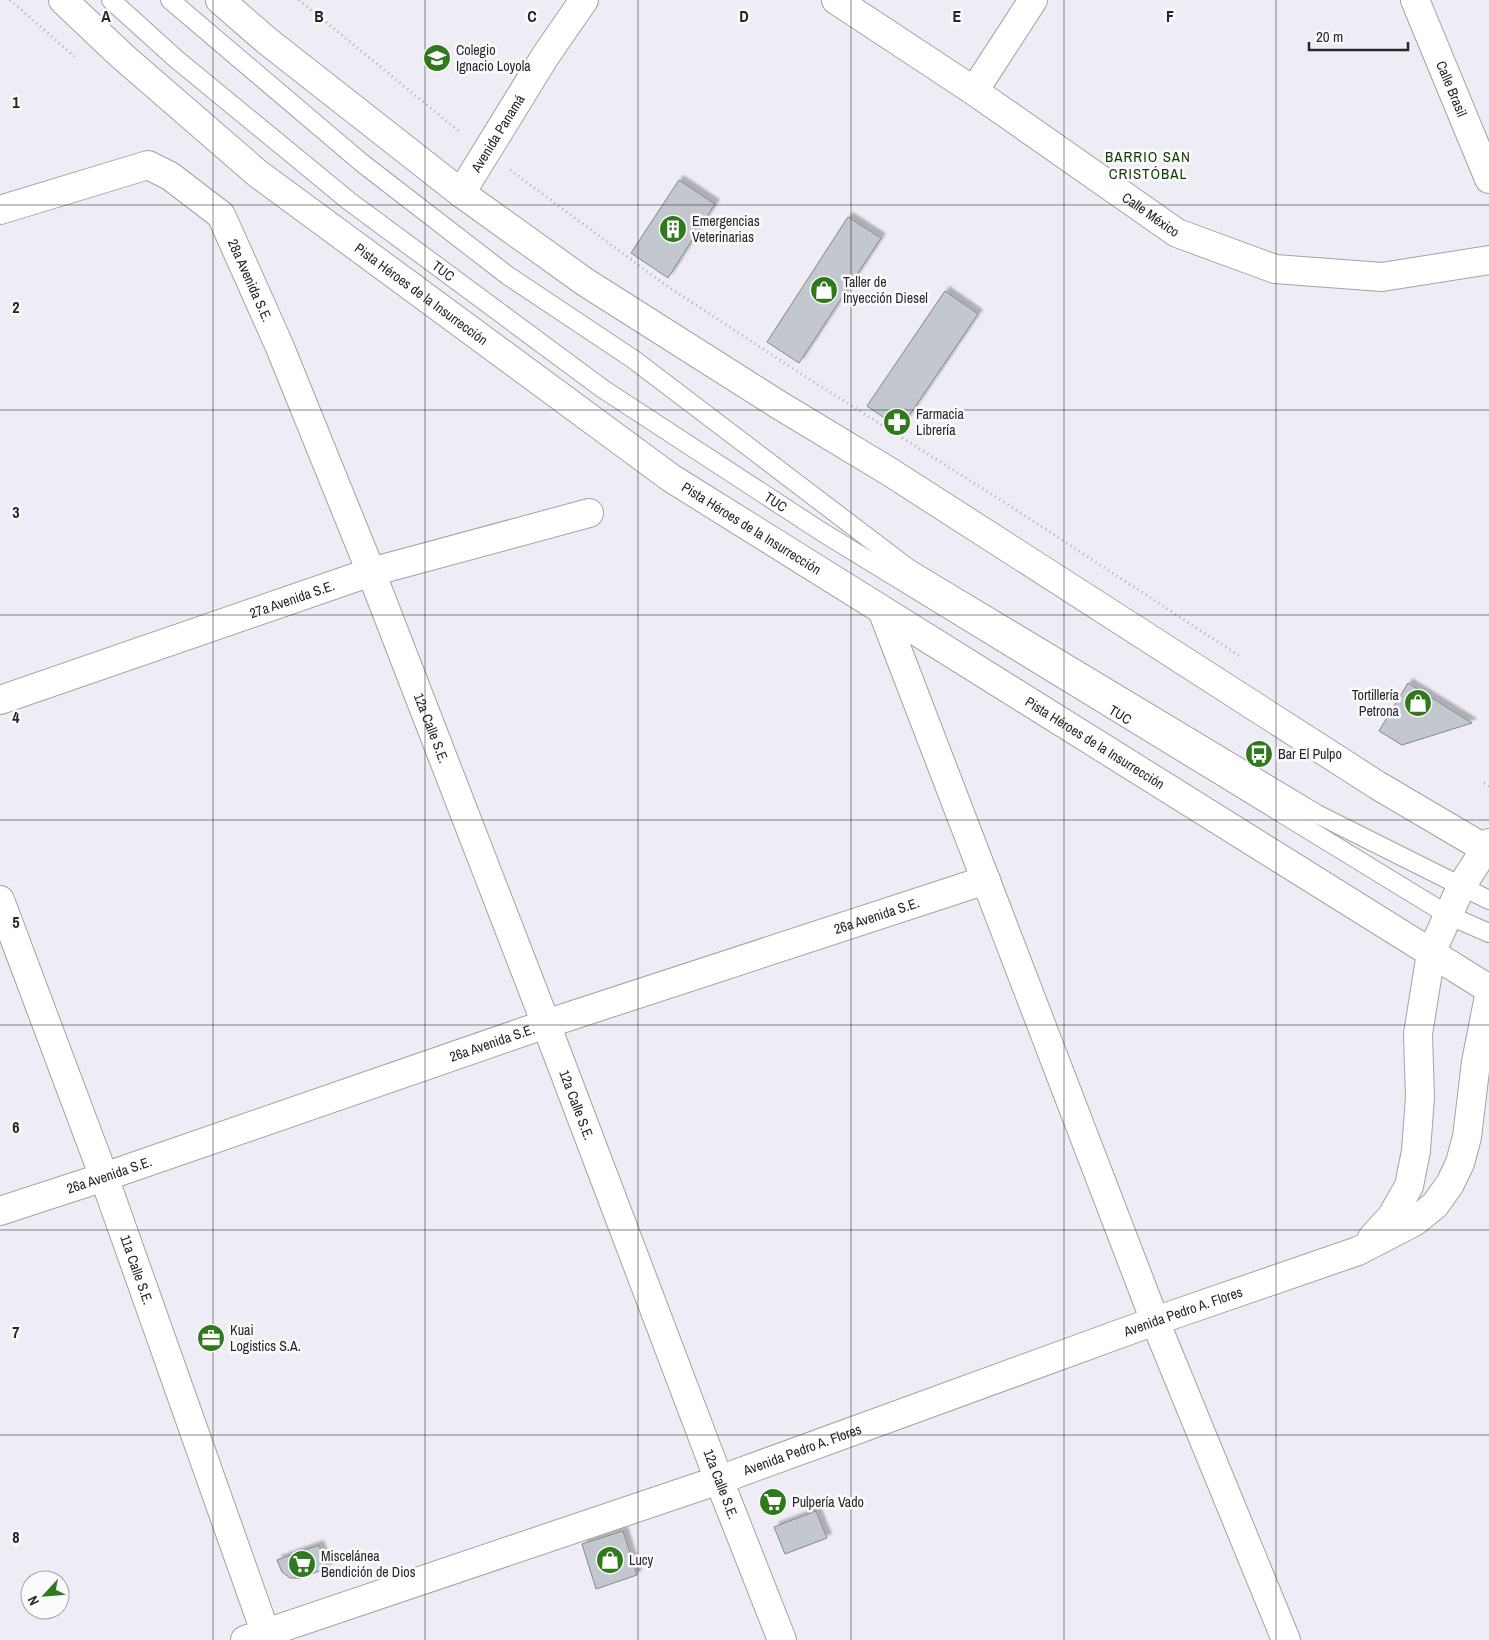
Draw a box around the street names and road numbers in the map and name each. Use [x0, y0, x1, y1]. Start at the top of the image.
street label: Calle Brasil [1432, 58, 1471, 119]
street label: Avenida Panamá [466, 91, 529, 176]
street label: Calle México [1118, 188, 1183, 241]
street label: 28a Avenida S.E. [224, 236, 276, 324]
street label: Pista Héroes de la Insurrección [351, 239, 491, 349]
street label: TUC [429, 257, 458, 285]
street label: Pista Héroes de la Insurrección [678, 478, 824, 579]
street label: TUC [761, 488, 791, 516]
street label: 27a Avenida S.E. [247, 576, 337, 622]
street label: 12a Calle S.E. [410, 690, 453, 765]
street label: Pista Héroes de la Insurrección [1022, 692, 1168, 793]
street label: TUC [1106, 701, 1135, 728]
street label: 26a Avenida S.E. [832, 893, 922, 938]
street label: 26a Avenida S.E. [447, 1020, 537, 1066]
street label: 12a Calle S.E. [555, 1067, 598, 1142]
street label: 26a Avenida S.E. [64, 1152, 154, 1198]
street label: 11a Calle S.E. [116, 1232, 157, 1307]
street label: Avenida Pedro A. Flores [1120, 1282, 1245, 1341]
street label: Avenida Pedro A. Flores [740, 1420, 864, 1480]
street label: 12a Calle S.E. [699, 1447, 743, 1521]

